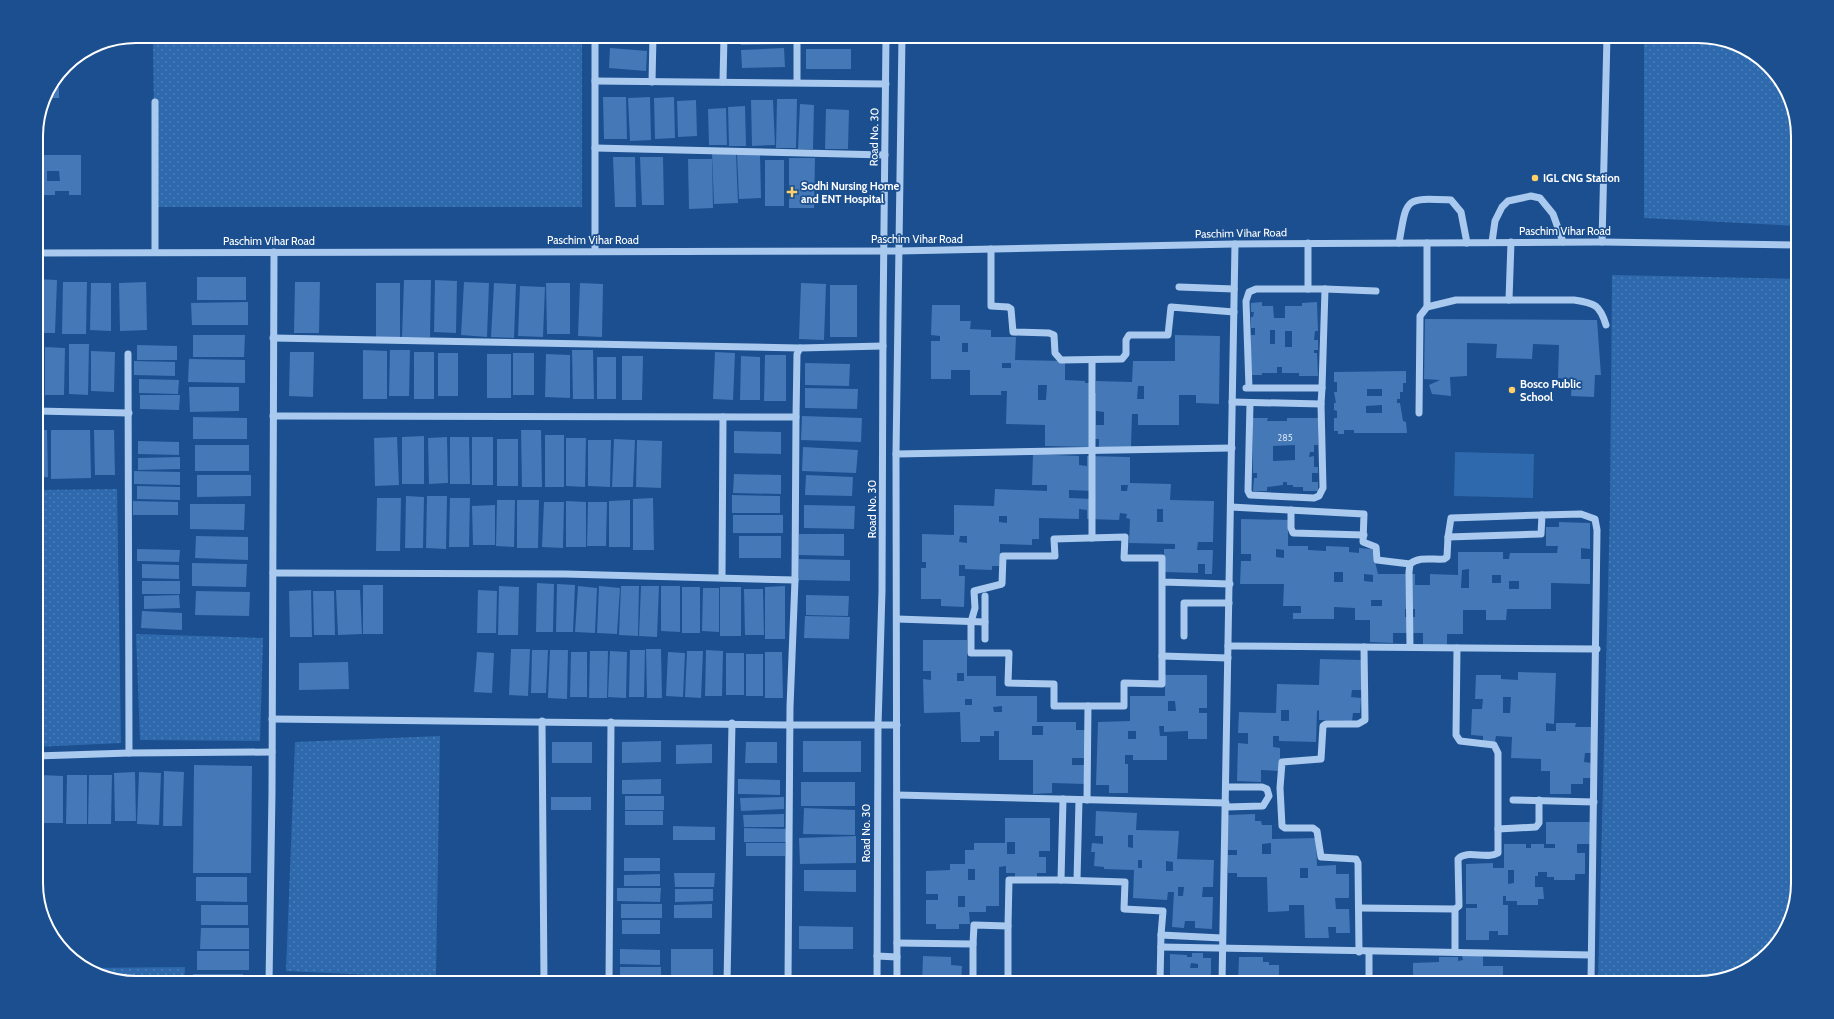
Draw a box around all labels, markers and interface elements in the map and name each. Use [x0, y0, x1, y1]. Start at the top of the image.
street label: Road No. 30 [866, 107, 882, 166]
place label: IGL CNG Station [1543, 171, 1620, 185]
marker: IGL CNG Station [1530, 173, 1540, 183]
place label: Sodhi Nursing Home and ENT Hospital [801, 179, 900, 206]
marker: Sodhi Nursing Home and ENT Hospital [786, 186, 798, 198]
street label: Paschim Vihar Road [1519, 224, 1611, 238]
street label: Paschim Vihar Road [1195, 225, 1287, 241]
street label: Paschim Vihar Road [871, 232, 963, 246]
street label: Paschim Vihar Road [547, 233, 639, 247]
street label: Paschim Vihar Road [223, 234, 315, 248]
place label: Bosco Public School [1520, 377, 1581, 404]
marker: Bosco Public School [1507, 385, 1517, 395]
house number: 285 [1277, 432, 1293, 443]
street label: Road No. 30 [865, 479, 879, 538]
street label: Road No. 30 [859, 803, 873, 862]

